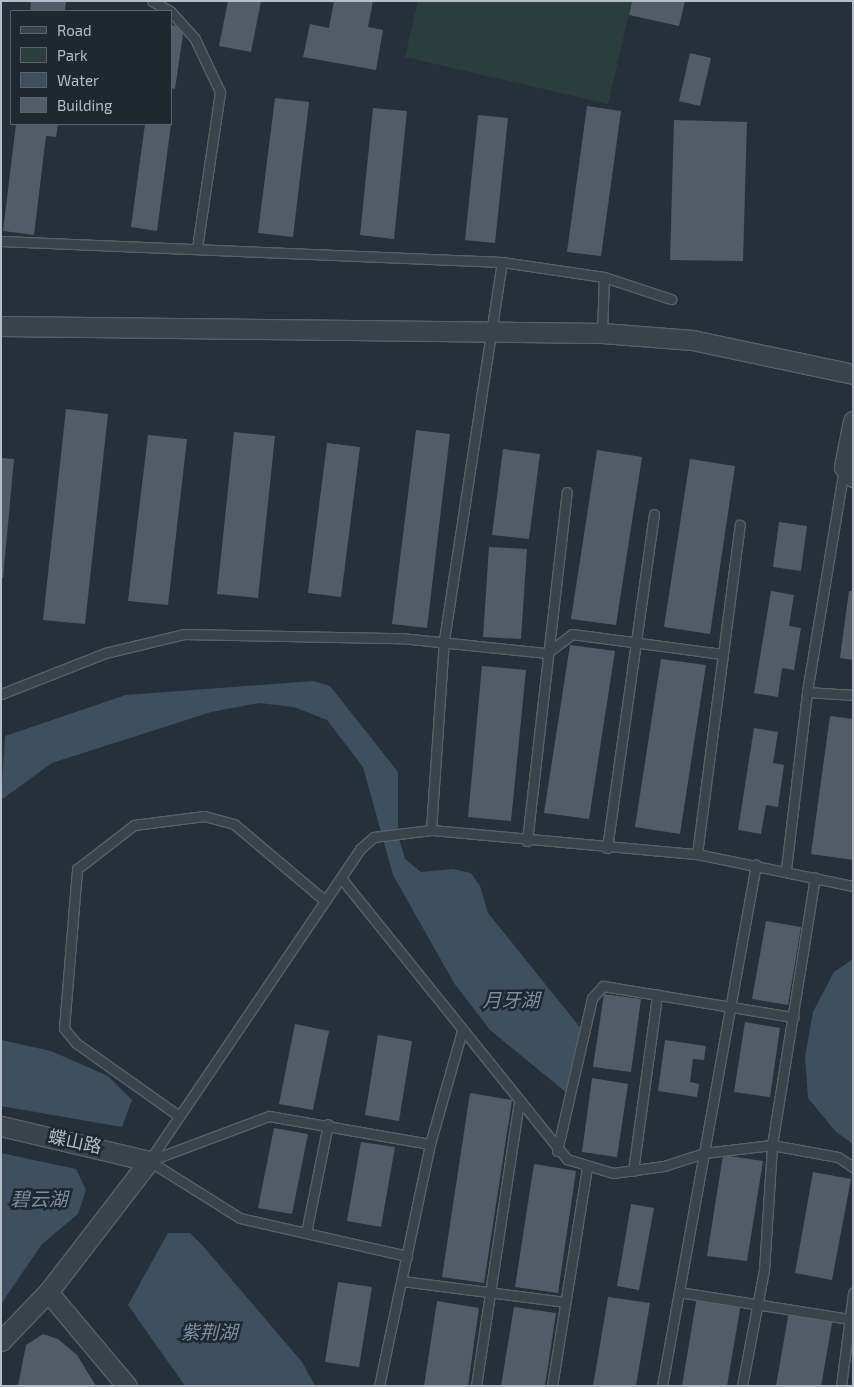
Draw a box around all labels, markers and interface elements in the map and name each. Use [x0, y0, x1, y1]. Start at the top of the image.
legend [10, 10, 172, 125]
text: Road [57, 21, 92, 39]
text: Park [57, 46, 88, 64]
text: Water [57, 71, 99, 89]
text: Building [57, 96, 112, 114]
water label: 月牙湖 [483, 989, 539, 1011]
street label: 蝶山路 [46, 1125, 104, 1157]
water label: 碧云湖 [11, 1188, 67, 1210]
water label: 紫荆湖 [181, 1321, 237, 1343]

